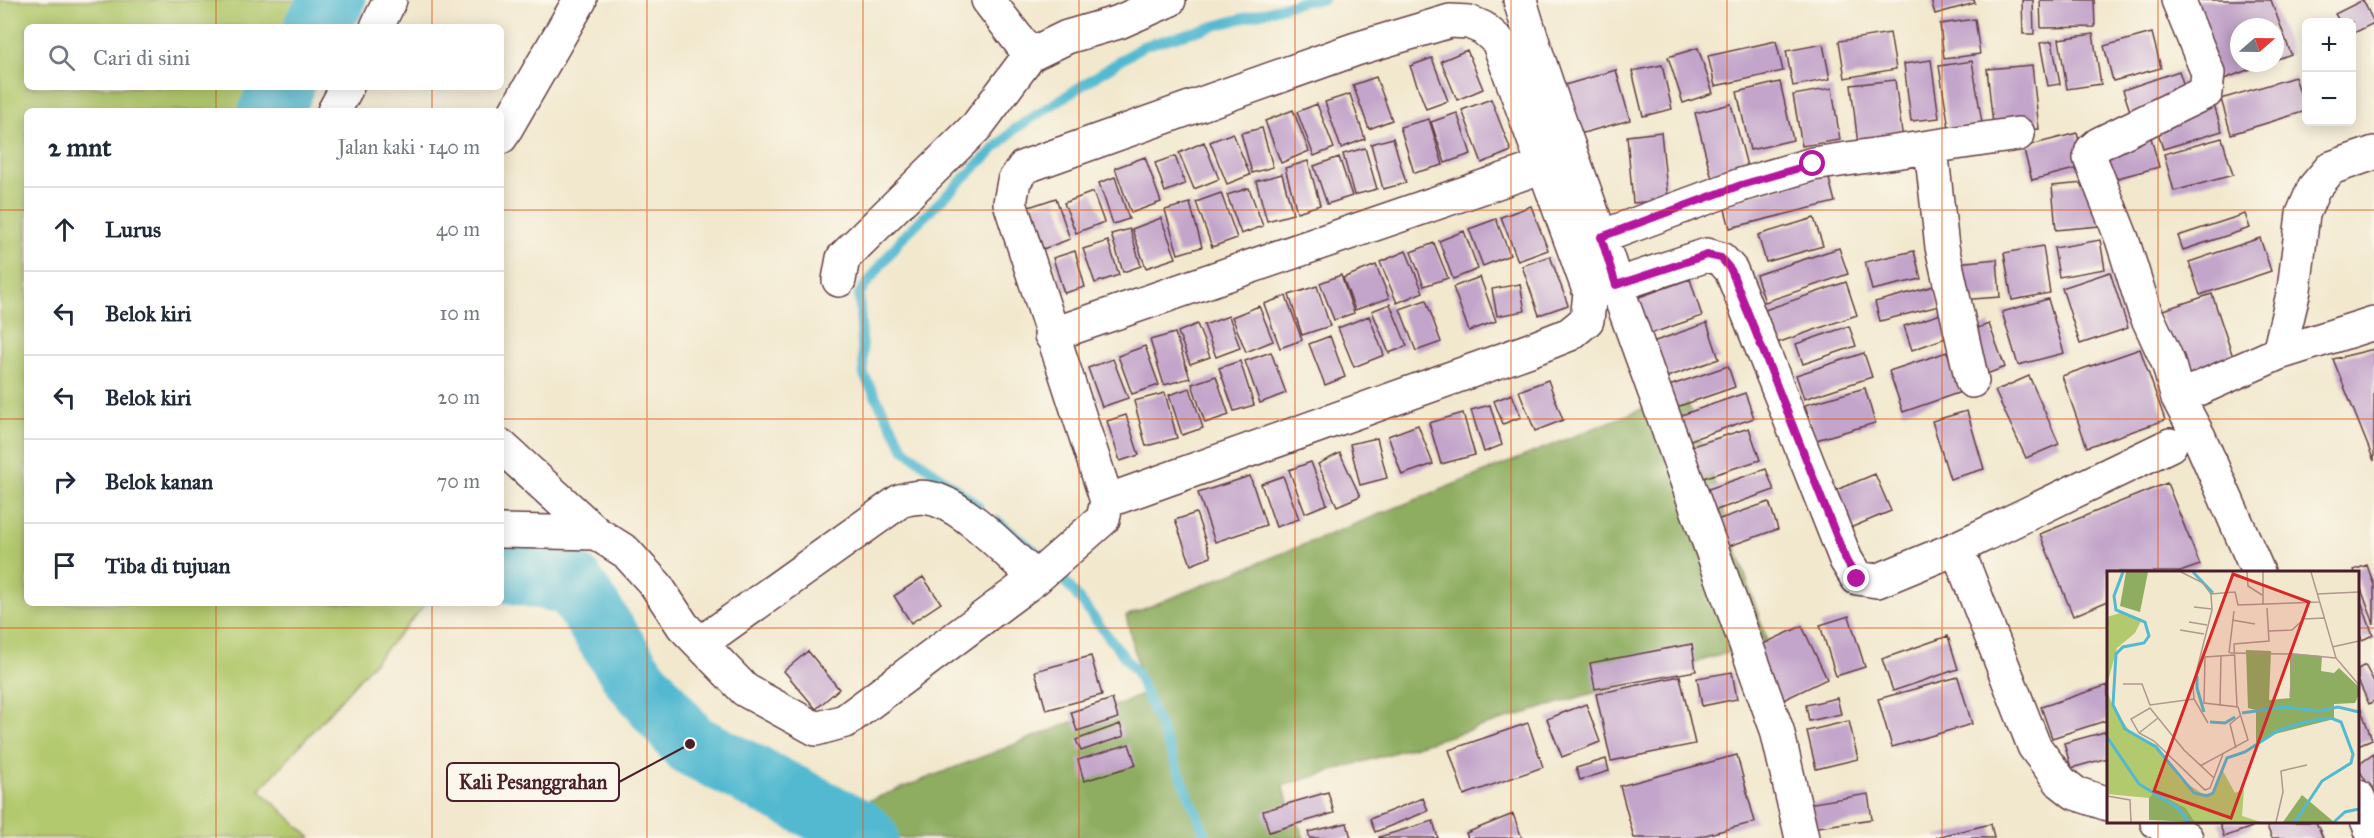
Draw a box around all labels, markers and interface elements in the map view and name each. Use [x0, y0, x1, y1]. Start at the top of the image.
north arrow [2230, 18, 2284, 72]
map controls [2302, 18, 2356, 126]
button: + [2302, 18, 2356, 72]
search box [24, 24, 504, 90]
icon: search [45, 41, 78, 74]
text: Cari di sini [93, 44, 190, 71]
button: − [2302, 72, 2356, 126]
text: 2 mnt [48, 131, 111, 163]
text: Jalan kaki · 140 m [338, 135, 480, 159]
route start [1799, 150, 1825, 176]
icon: ahead [48, 213, 81, 246]
text: Lurus [105, 216, 161, 243]
text: 40 m [436, 217, 480, 241]
icon: left [48, 297, 81, 330]
text: Belok kiri [105, 300, 191, 327]
text: 10 m [439, 301, 480, 325]
icon: left [48, 381, 81, 414]
text: Belok kiri [105, 384, 191, 411]
text: 20 m [437, 385, 480, 409]
icon: right [48, 465, 81, 498]
text: Belok kanan [105, 468, 213, 495]
text: 70 m [437, 469, 480, 493]
icon: arrive [48, 549, 81, 582]
text: Tiba di tujuan [105, 552, 230, 579]
route end [1843, 565, 1869, 591]
inset map [2107, 571, 2359, 823]
callout: Kali Pesanggrahan [447, 763, 619, 801]
text: Kali Pesanggrahan [459, 770, 608, 795]

